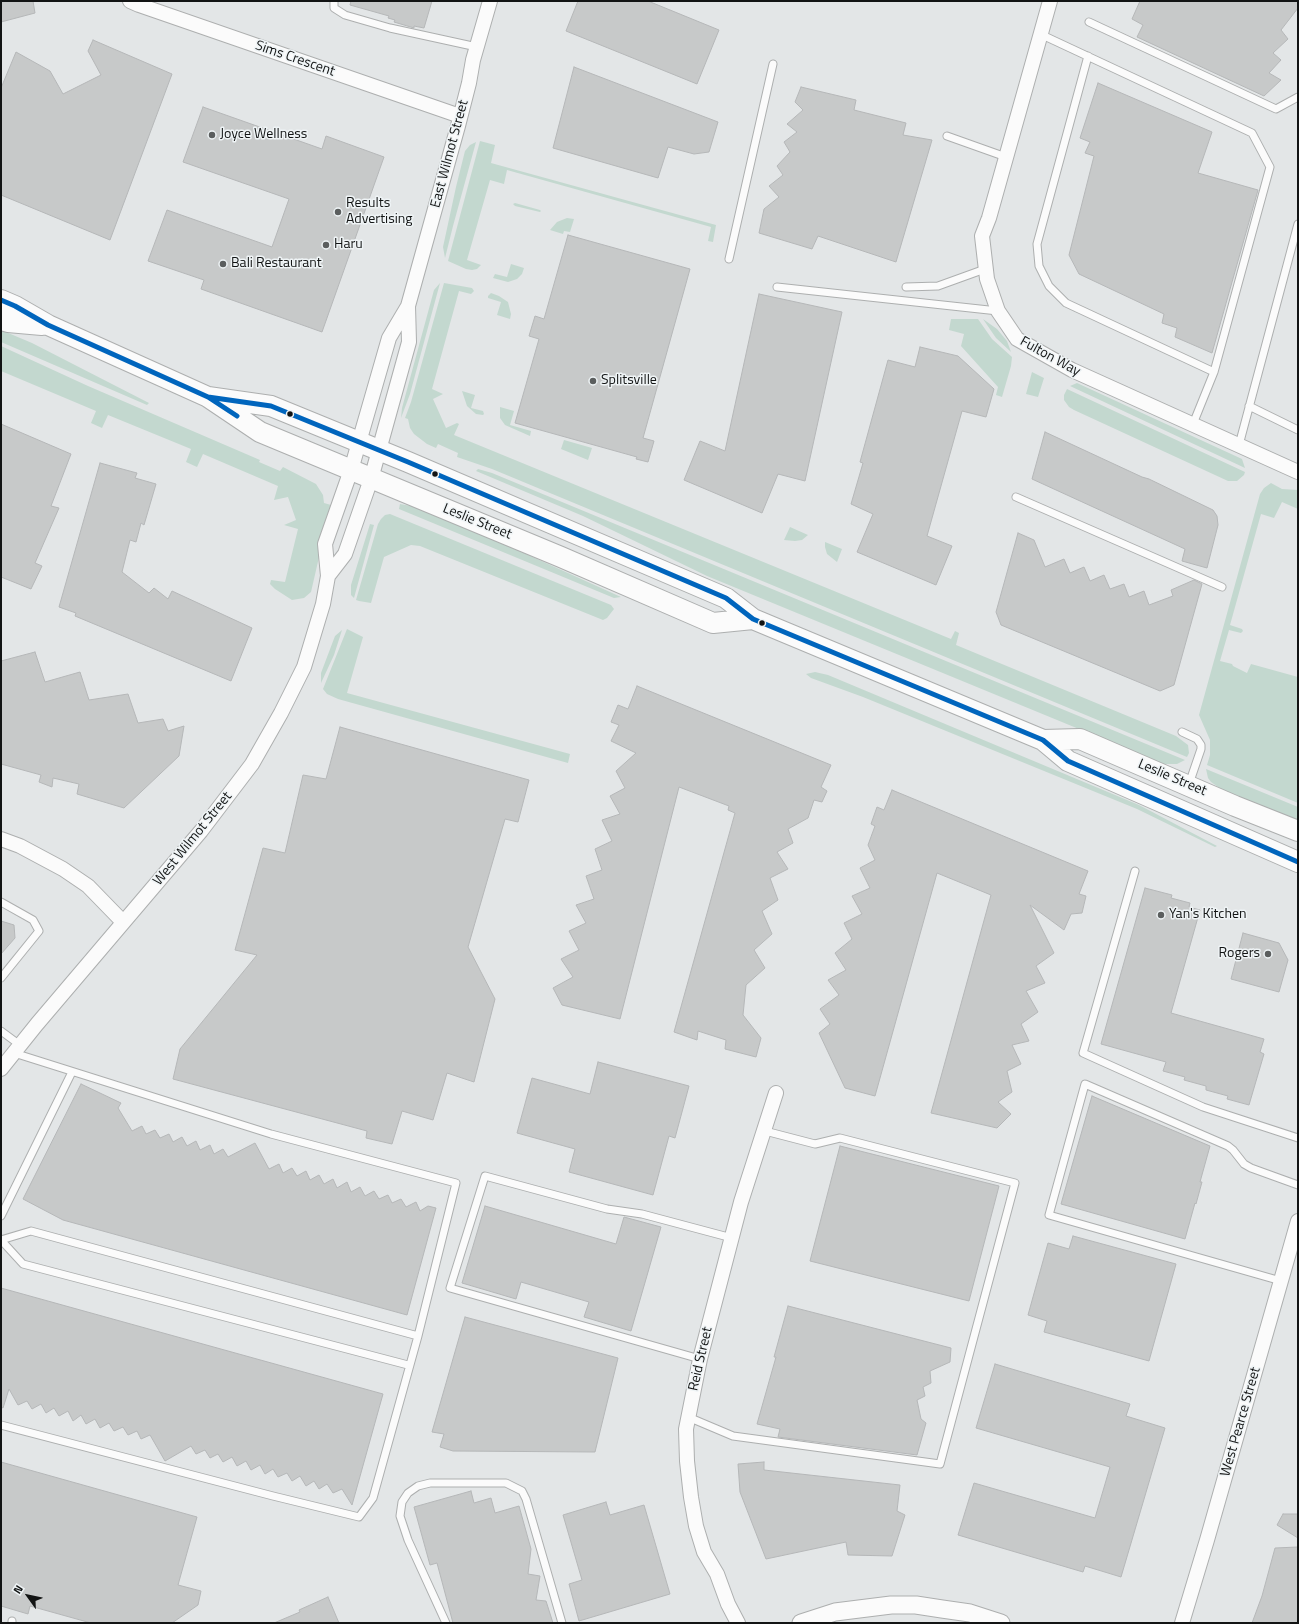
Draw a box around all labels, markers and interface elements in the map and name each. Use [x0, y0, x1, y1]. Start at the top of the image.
street label: Sims Crescent [253, 38, 337, 80]
street label: East Wilmot Street [428, 98, 472, 210]
place label: Joyce Wellness [220, 127, 307, 143]
marker: Joyce Wellness [207, 130, 217, 140]
place label: Results Advertising [346, 196, 412, 228]
marker: Results Advertising [333, 207, 343, 217]
place label: Haru [334, 237, 363, 253]
marker: Haru [321, 240, 331, 250]
place label: Bali Restaurant [231, 256, 322, 272]
marker: Bali Restaurant [218, 259, 228, 269]
street label: Fulton Way [1017, 334, 1083, 380]
place label: Splitsville [601, 373, 657, 389]
marker: Splitsville [588, 376, 598, 386]
unlabelled marker [285, 409, 295, 419]
unlabelled marker [430, 469, 440, 479]
street label: Leslie Street [440, 501, 514, 543]
unlabelled marker [757, 618, 767, 628]
street label: Leslie Street [1135, 756, 1209, 800]
street label: West Wilmot Street [150, 789, 236, 889]
place label: Yan's Kitchen [1169, 907, 1247, 923]
marker: Yan's Kitchen [1156, 910, 1166, 920]
place label: Rogers [1218, 946, 1260, 962]
marker: Rogers [1263, 949, 1273, 959]
street label: Reid Street [685, 1325, 717, 1393]
street label: West Pearce Street [1217, 1365, 1265, 1479]
north arrow [8, 1576, 48, 1616]
text: N [9, 1582, 27, 1597]

